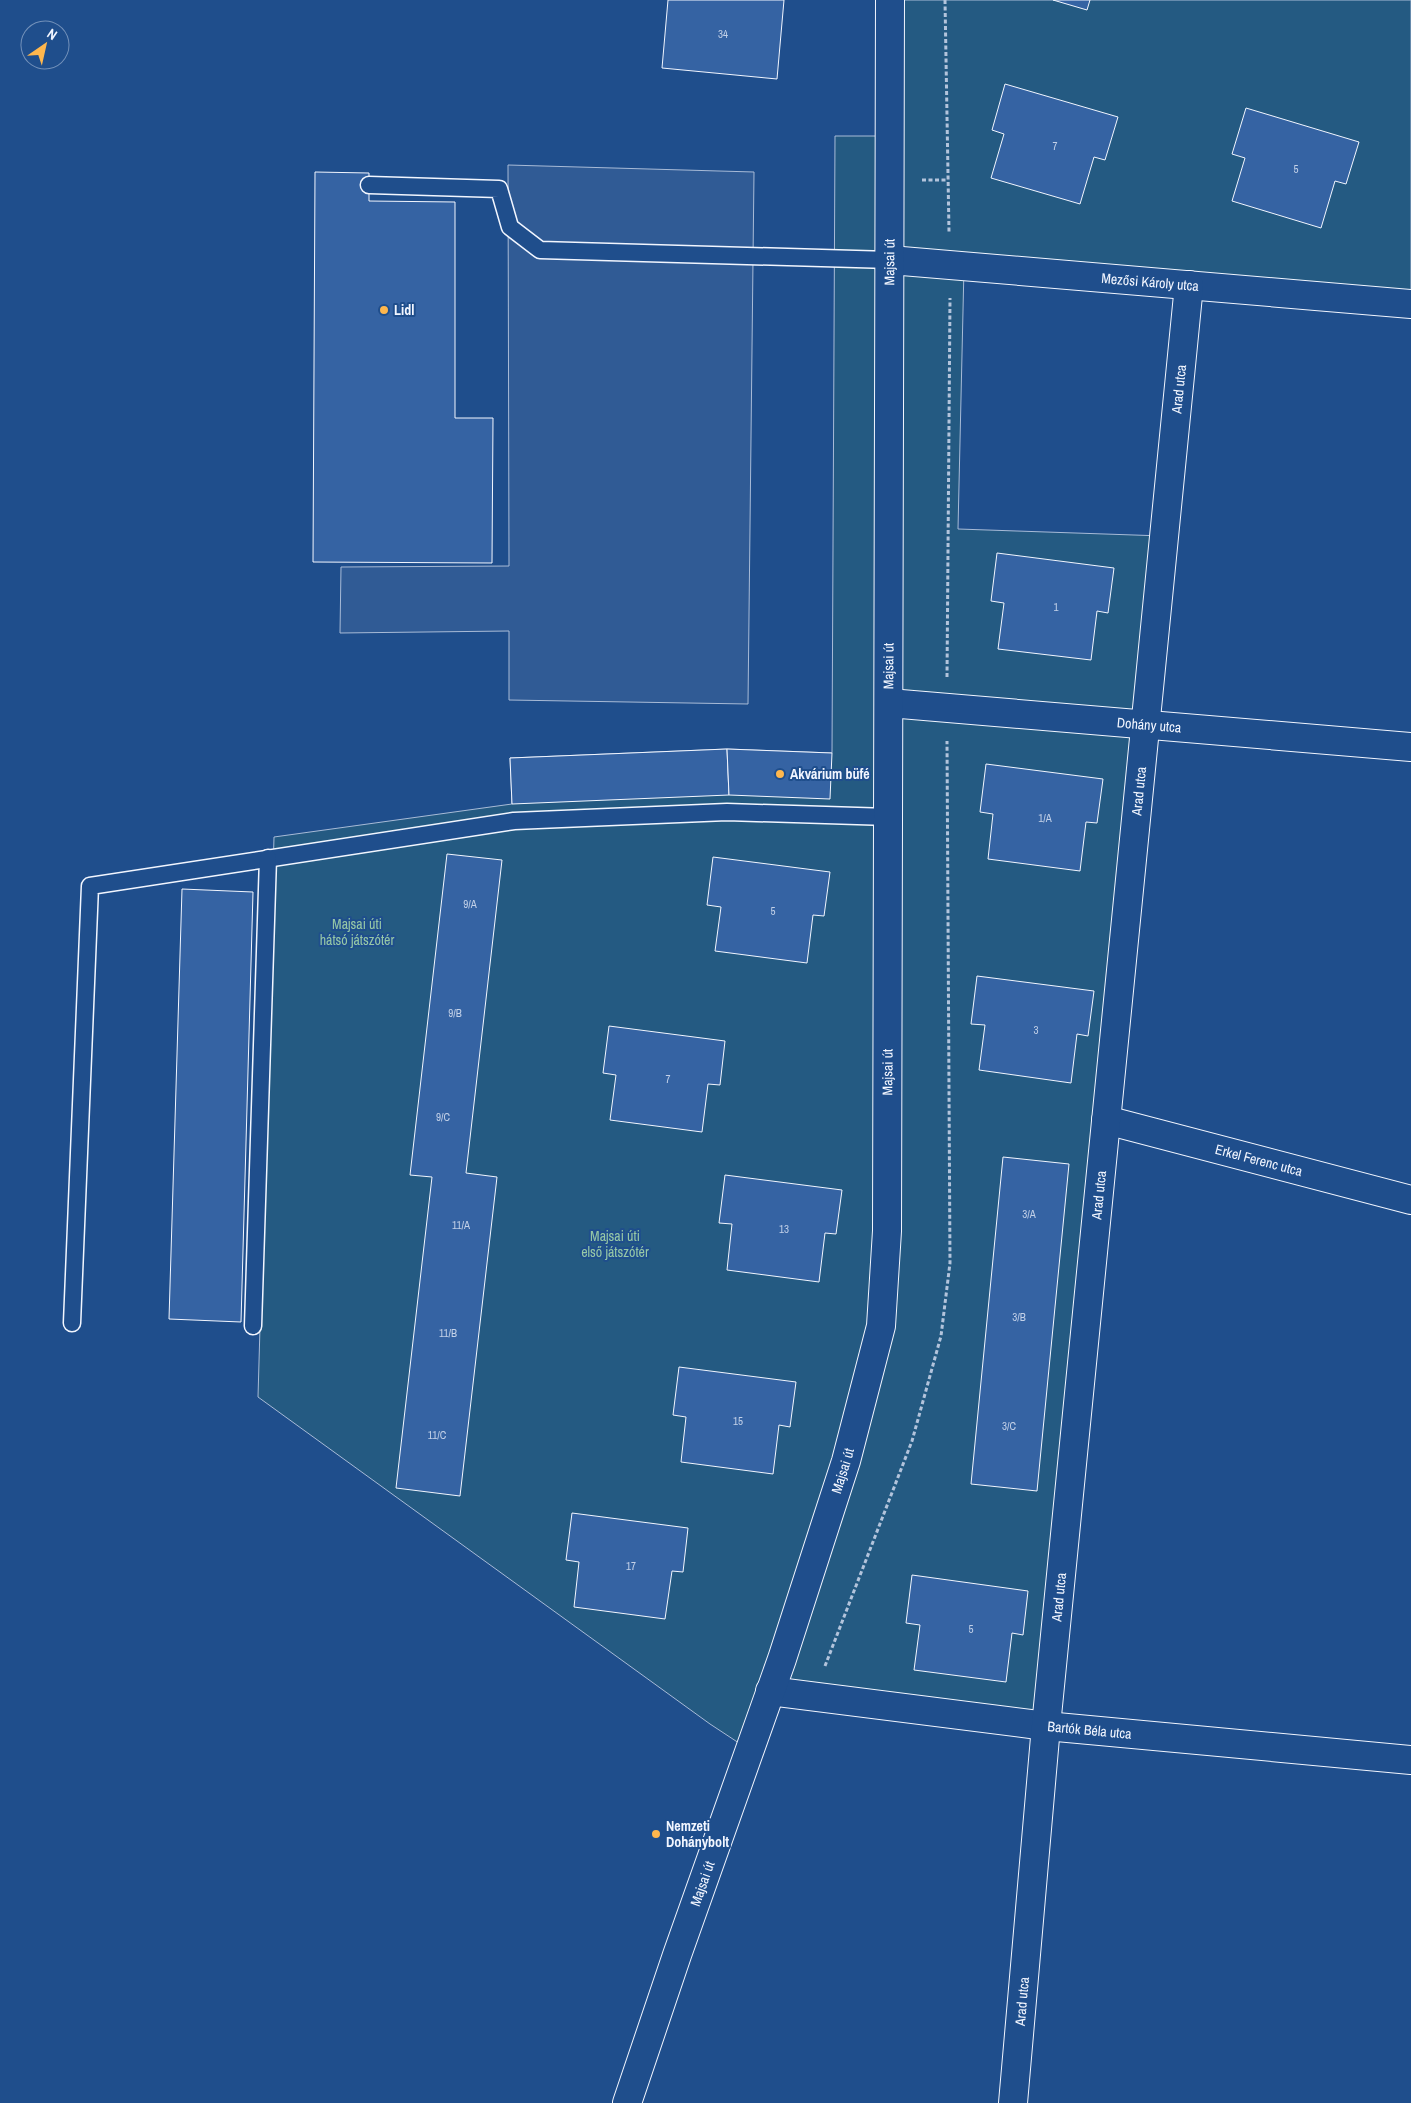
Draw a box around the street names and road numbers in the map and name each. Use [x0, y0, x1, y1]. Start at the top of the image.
street label: Majsai út [880, 239, 898, 285]
street label: Mezősi Károly utca [1101, 269, 1200, 295]
street label: Arad utca [1167, 363, 1190, 415]
street label: Majsai út [879, 643, 897, 689]
street label: Dohány utca [1116, 713, 1183, 737]
street label: Arad utca [1127, 765, 1150, 817]
street label: Majsai út [878, 1049, 896, 1095]
street label: Erkel Ferenc utca [1213, 1140, 1305, 1180]
street label: Arad utca [1087, 1169, 1110, 1221]
street label: Majsai út [827, 1446, 858, 1496]
street label: Arad utca [1047, 1571, 1070, 1623]
street label: Bartók Béla utca [1047, 1717, 1133, 1743]
street label: Majsai út [686, 1859, 719, 1909]
street label: Arad utca [1011, 1975, 1033, 2028]

